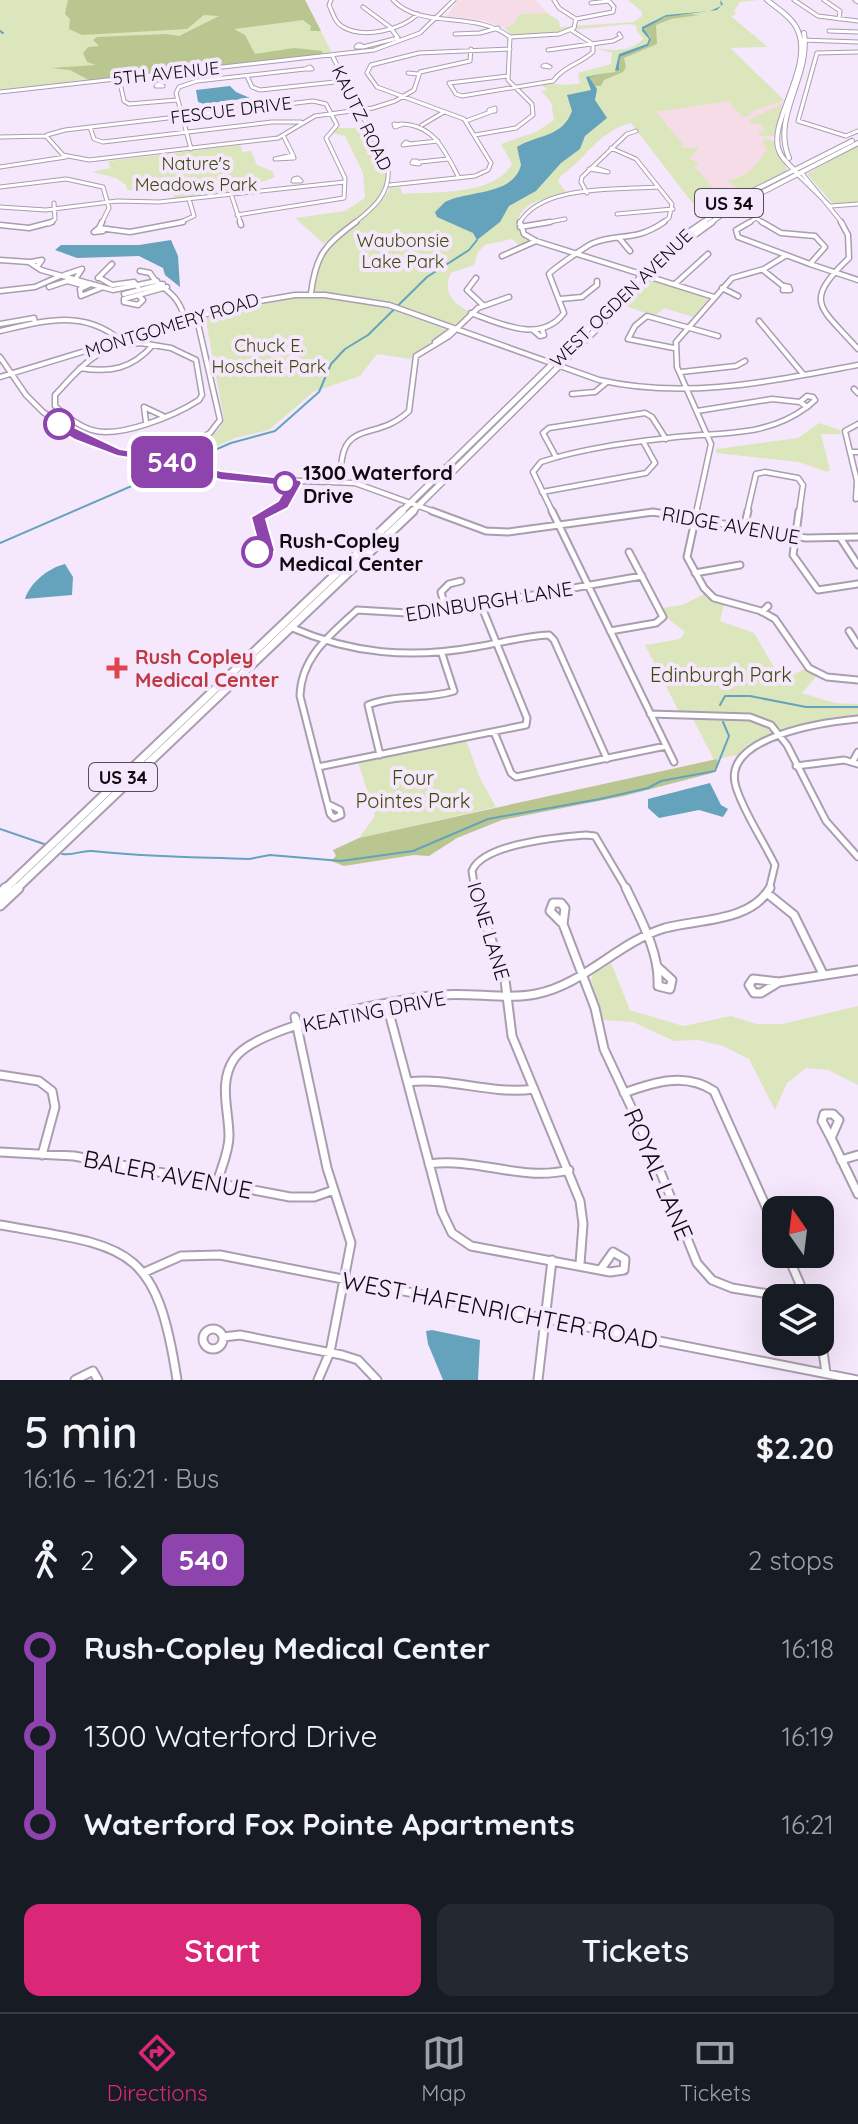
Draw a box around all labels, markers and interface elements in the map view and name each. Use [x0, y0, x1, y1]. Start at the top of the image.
street label: 5TH AVENUE [112, 56, 220, 90]
street label: KAUTZ ROAD [327, 62, 397, 174]
street label: FESCUE DRIVE [169, 91, 293, 129]
park label: Nature's Meadows Park [135, 152, 257, 196]
road number: US 34 [695, 189, 763, 217]
street label: WEST OGDEN AVENUE [545, 224, 697, 372]
park label: Waubonsie Lake Park [357, 229, 449, 273]
street label: MONTGOMERY ROAD [82, 288, 262, 362]
park label: Chuck E. Hoscheit Park [212, 334, 326, 378]
unlabelled marker [44, 409, 74, 439]
line badge: 540 [126, 436, 218, 488]
text: 540 [147, 444, 197, 479]
place label: 1300 Waterford Drive [303, 460, 453, 508]
marker: 1300 Waterford Drive [274, 472, 296, 494]
street label: RIDGE AVENUE [660, 501, 802, 549]
place label: Rush-Copley Medical Center [279, 528, 424, 576]
marker: Rush-Copley Medical Center [242, 537, 272, 567]
street label: EDINBURGH LANE [404, 575, 574, 627]
place label: Rush Copley Medical Center [135, 644, 280, 692]
marker: Rush Copley Medical Center [106, 657, 128, 679]
park label: Edinburgh Park [650, 662, 792, 687]
road number: US 34 [89, 763, 157, 791]
park label: Four Pointes Park [356, 765, 470, 813]
street label: IONE LANE [462, 879, 516, 983]
street label: KEATING DRIVE [300, 985, 448, 1037]
street label: ROYAL LANE [618, 1104, 700, 1244]
street label: BALER AVENUE [81, 1143, 255, 1205]
north arrow [762, 1196, 834, 1268]
map controls [762, 1196, 834, 1356]
street label: WEST HAFENRICHTER ROAD [339, 1265, 661, 1355]
button: layers [762, 1284, 834, 1356]
text: 5 min [24, 1404, 138, 1459]
text: $2.20 [756, 1429, 834, 1467]
text: 16:16 – 16:21 · Bus [24, 1462, 219, 1495]
icon: walk [24, 1538, 68, 1582]
icon: forward [106, 1538, 150, 1582]
text: 540 [178, 1542, 228, 1577]
text: 2 [80, 1544, 94, 1577]
text: 2 stops [748, 1544, 834, 1577]
text: Rush-Copley Medical Center [84, 1629, 490, 1667]
text: 16:18 [782, 1632, 834, 1665]
text: 1300 Waterford Drive [84, 1717, 377, 1755]
text: 16:19 [781, 1720, 834, 1753]
text: Waterford Fox Pointe Apartments [84, 1805, 575, 1843]
text: 16:21 [782, 1808, 834, 1841]
button: Start [24, 1904, 421, 1996]
button: Tickets [437, 1904, 834, 1996]
tab: Directions [107, 2031, 208, 2107]
tab: Map [421, 2031, 466, 2107]
tab: Tickets [680, 2031, 751, 2107]

